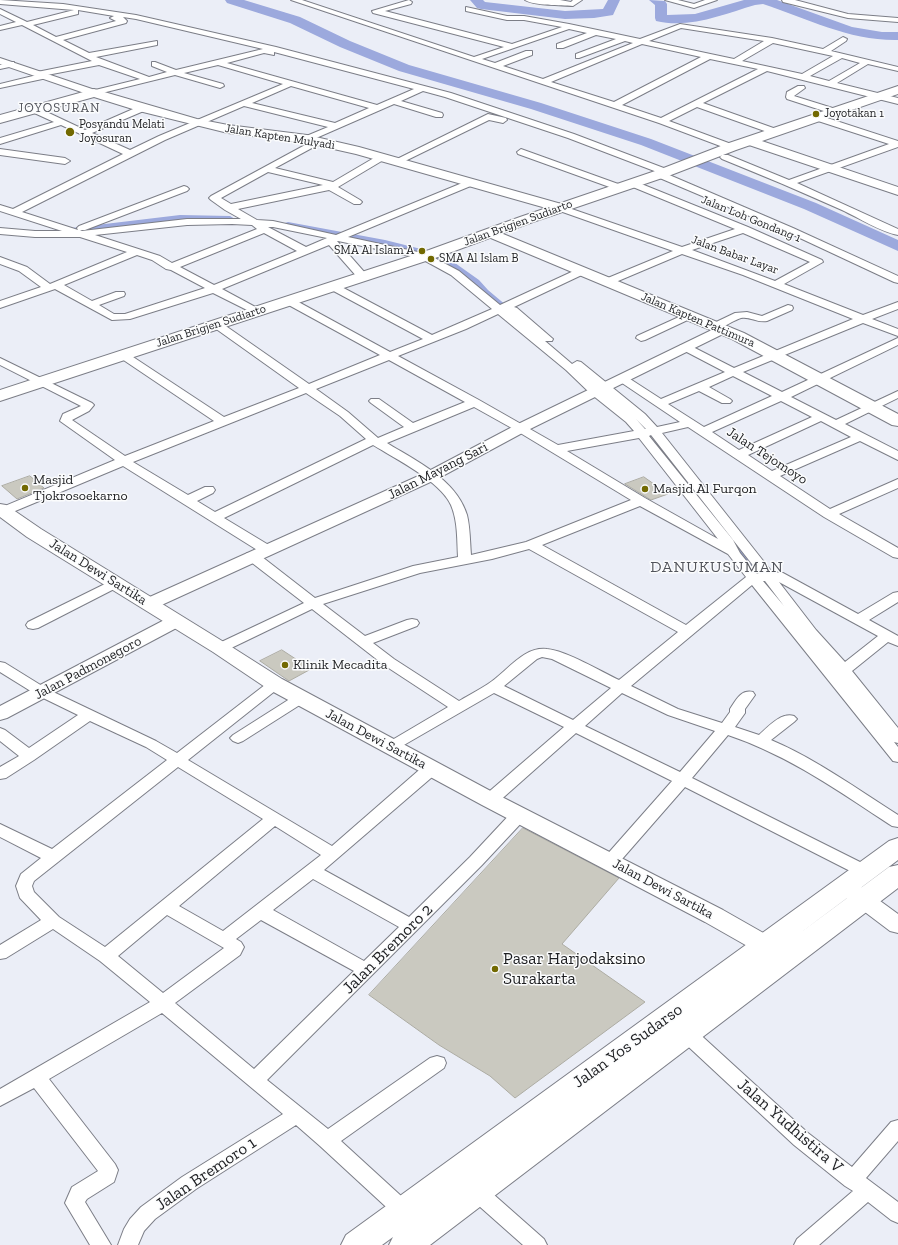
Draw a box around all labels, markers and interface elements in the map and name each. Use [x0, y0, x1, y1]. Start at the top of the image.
district label: JOYOSURAN [17, 100, 101, 116]
place label: Joyotakan 1 [824, 107, 884, 121]
marker: Joyotakan 1 [811, 109, 821, 119]
place label: Posyandu Melati Joyosuran [79, 118, 165, 146]
street label: Jalan Kapten Mulyadi [224, 121, 336, 153]
marker: Posyandu Melati Joyosuran [64, 126, 76, 138]
street label: Jalan Loh Gondang 1 [699, 192, 803, 246]
street label: Jalan Brigjen Sudiarto [462, 197, 574, 249]
street label: Jalan Babar Layar [690, 233, 780, 277]
place label: SMA Al Islam A [334, 244, 414, 258]
marker: SMA Al Islam A [417, 246, 427, 256]
place label: SMA Al Islam B [439, 252, 519, 266]
marker: SMA Al Islam B [426, 254, 436, 264]
street label: Jalan Kapten Pattimura [639, 290, 757, 350]
street label: Jalan Brigjen Sudiarto [154, 301, 268, 351]
street label: Jalan Tejomoyo [724, 424, 810, 488]
street label: Jalan Mayang Sari [385, 439, 491, 503]
place label: Masjid Tjokrosoekarno [33, 472, 128, 504]
place label: Masjid Al Furqon [653, 481, 757, 497]
marker: Masjid Tjokrosoekarno [20, 483, 30, 493]
marker: Masjid Al Furqon [640, 484, 650, 494]
street label: Jalan Dewi Sartika [46, 535, 150, 609]
district label: DANUKUSUMAN [650, 557, 784, 577]
street label: Jalan Padmonegoro [32, 633, 144, 703]
place label: Klinik Mecadita [293, 657, 387, 673]
marker: Klinik Mecadita [280, 660, 290, 670]
street label: Jalan Dewi Sartika [323, 705, 429, 773]
street label: Jalan Dewi Sartika [610, 855, 716, 923]
street label: Jalan Bremoro 2 [339, 900, 437, 998]
place label: Pasar Harjodaksino Surakarta [503, 949, 646, 989]
marker: Pasar Harjodaksino Surakarta [490, 964, 500, 974]
street label: Jalan Yos Sudarso [569, 999, 687, 1093]
street label: Jalan Yudhistira V [733, 1075, 847, 1177]
street label: Jalan Bremoro 1 [152, 1133, 260, 1215]

